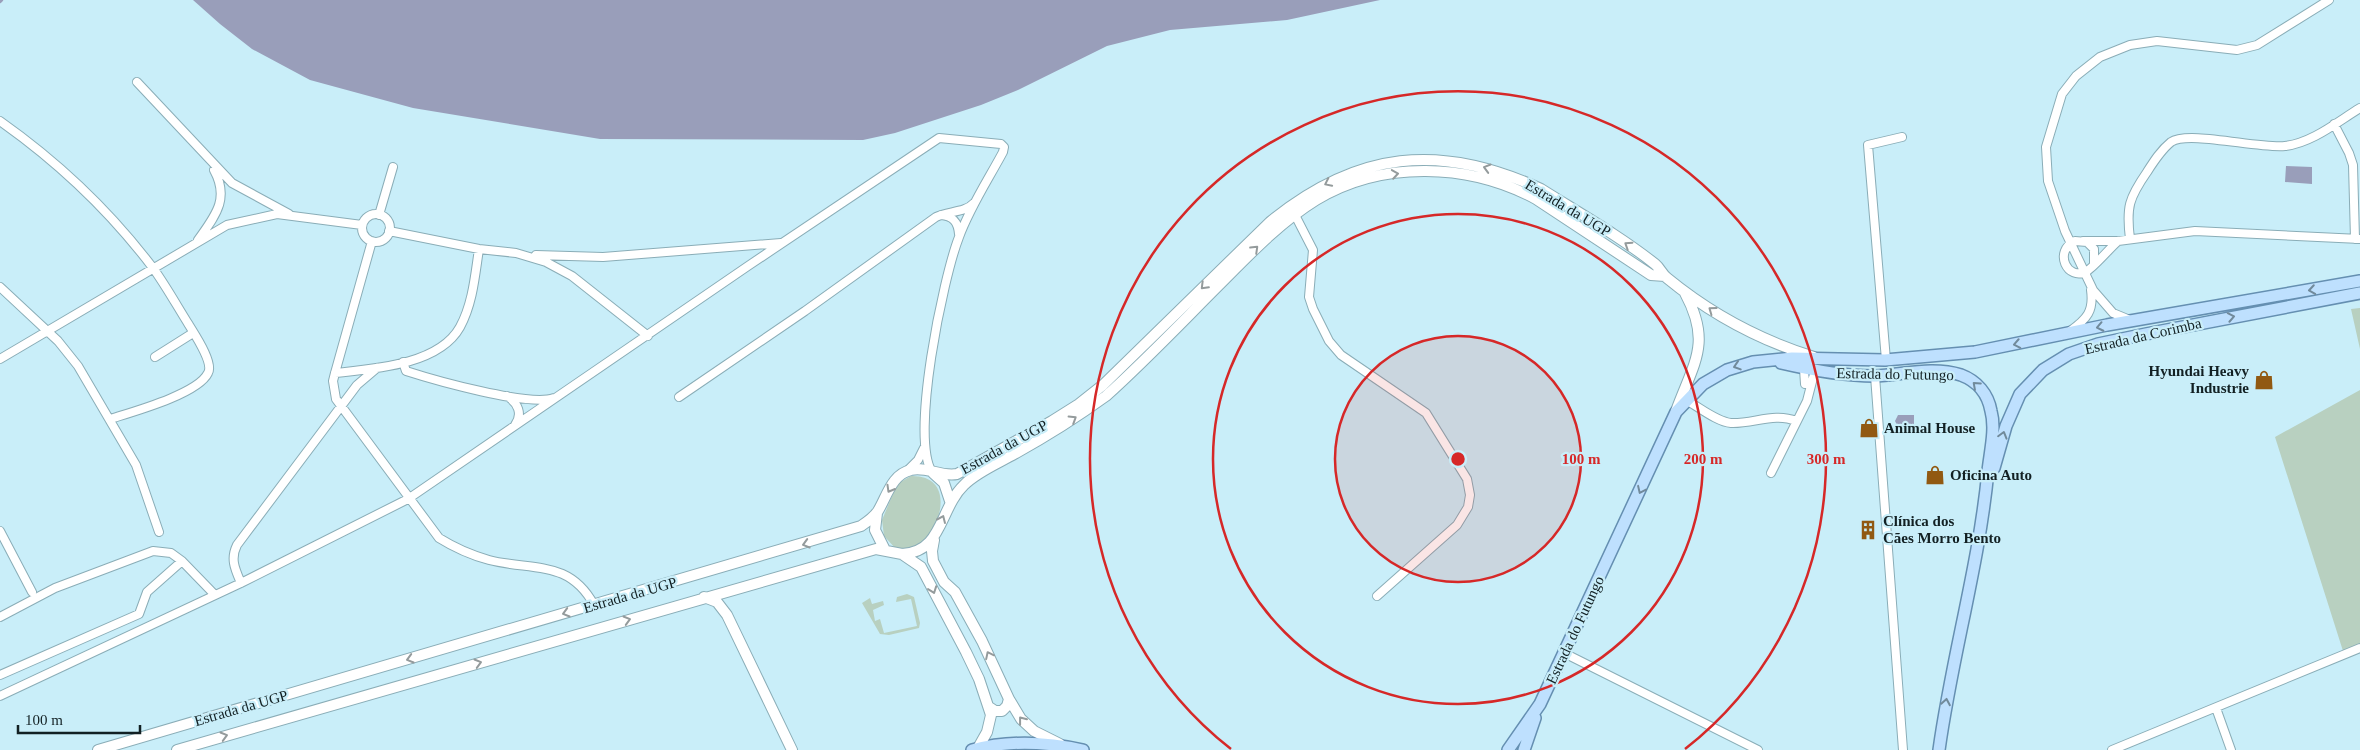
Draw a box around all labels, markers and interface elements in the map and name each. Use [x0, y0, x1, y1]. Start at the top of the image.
one-way arrow [1483, 163, 1491, 173]
one-way arrow [1392, 169, 1400, 180]
one-way arrow [1324, 176, 1333, 187]
street label: Estrada da UGP [1522, 176, 1614, 240]
one-way arrow [1625, 242, 1634, 252]
one-way arrow [1249, 246, 1258, 255]
one-way arrow [1201, 280, 1210, 289]
one-way arrow [2308, 284, 2316, 294]
one-way arrow [1708, 307, 1718, 316]
one-way arrow [2227, 312, 2236, 323]
street label: Estrada da Corimba [2083, 315, 2203, 357]
one-way arrow [2096, 321, 2105, 332]
one-way arrow [2013, 339, 2021, 349]
one-way arrow [1733, 361, 1741, 371]
place label: Hyundai Heavy Industrie [2149, 363, 2249, 396]
street label: Estrada do Futungo [1836, 365, 1954, 383]
shop icon: Hyundai Heavy Industrie [2253, 369, 2275, 391]
one-way arrow [1972, 382, 1981, 391]
one-way arrow [1067, 416, 1076, 426]
street label: Estrada da UGP [958, 417, 1050, 477]
shop icon: Animal House [1858, 417, 1880, 439]
place label: Animal House [1884, 420, 1976, 436]
one-way arrow [1998, 431, 2008, 439]
centre of rings [1449, 450, 1467, 468]
text: 100 m [1562, 451, 1601, 467]
text: 200 m [1684, 451, 1723, 467]
text: 300 m [1807, 451, 1846, 467]
shop icon: Oficina Auto [1924, 464, 1946, 486]
place label: Oficina Auto [1950, 467, 2032, 483]
one-way arrow [886, 483, 896, 492]
one-way arrow [1637, 484, 1647, 493]
place label: Clínica dos Cães Morro Bento [1883, 513, 2001, 546]
one-way arrow [936, 515, 947, 524]
building icon: Clínica dos Cães Morro Bento [1857, 519, 1879, 541]
one-way arrow [802, 538, 810, 548]
street label: Estrada do Futungo [1543, 573, 1607, 687]
street label: Estrada da UGP [581, 574, 679, 616]
one-way arrow [927, 585, 937, 594]
one-way arrow [562, 608, 570, 618]
one-way arrow [623, 616, 631, 626]
one-way arrow [985, 651, 995, 660]
one-way arrow [405, 653, 414, 664]
one-way arrow [473, 659, 481, 669]
street label: Estrada da UGP [192, 687, 290, 729]
one-way arrow [1941, 697, 1951, 706]
scale bar [18, 702, 140, 734]
text: 100 m [25, 712, 63, 728]
one-way arrow [1019, 716, 1028, 725]
one-way arrow [220, 732, 228, 742]

